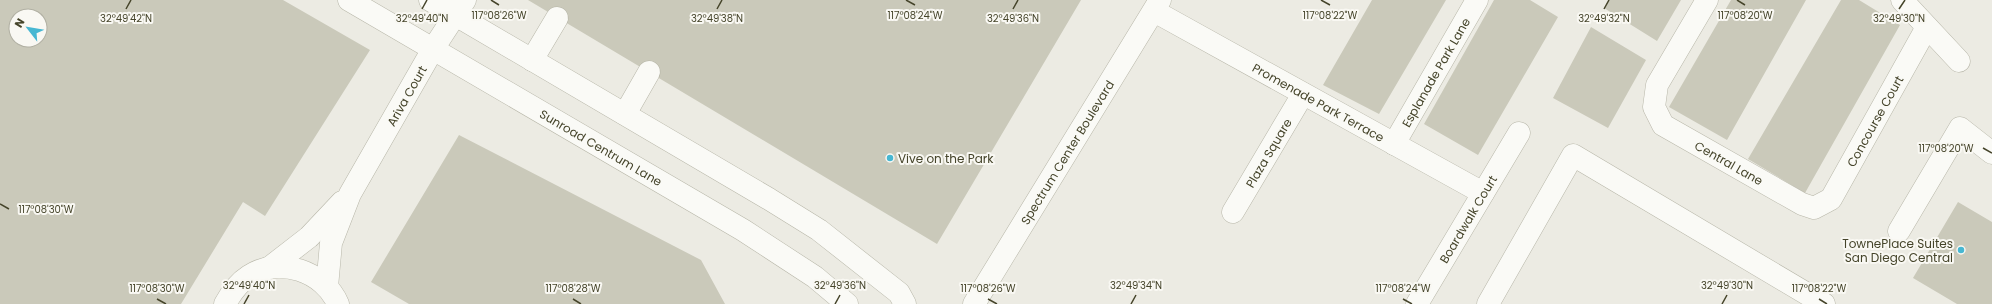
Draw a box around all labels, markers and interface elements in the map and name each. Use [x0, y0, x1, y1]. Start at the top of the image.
north arrow [8, 8, 48, 48]
text: 117°08'26"W [472, 8, 527, 23]
text: 117°08'24"W [888, 8, 943, 23]
text: 117°08'22"W [1303, 8, 1357, 23]
text: 117°08'20"W [1718, 8, 1773, 23]
text: 32°49'42"N [100, 11, 152, 26]
text: 32°49'40"N [396, 11, 448, 26]
text: 32°49'38"N [691, 11, 743, 26]
text: 32°49'36"N [987, 11, 1039, 26]
text: 32°49'32"N [1578, 11, 1630, 26]
text: 32°49'30"N [1873, 11, 1925, 26]
street label: Esplanade Park Lane [1397, 14, 1474, 130]
text: N [10, 15, 28, 31]
street label: Promenade Park Terrace [1249, 59, 1388, 145]
street label: Ariva Court [382, 62, 430, 129]
street label: Concourse Court [1842, 72, 1907, 170]
street label: Spectrum Center Boulevard [1016, 77, 1118, 228]
street label: Sunroad Centrum Lane [537, 105, 666, 190]
street label: Plaza Square [1241, 115, 1295, 190]
street label: Central Lane [1692, 136, 1766, 189]
text: 117°08'20"W [1919, 141, 1974, 156]
place label: Vive on the Park [898, 150, 994, 167]
marker: Vive on the Park [885, 153, 895, 163]
street label: Boardwalk Court [1435, 172, 1501, 266]
text: 117°08'30"W [19, 202, 74, 217]
place label: TownePlace Suites San Diego Central [1842, 235, 1953, 266]
marker: TownePlace Suites San Diego Central [1956, 245, 1966, 255]
text: 32°49'40"N [223, 278, 275, 293]
text: 32°49'36"N [814, 278, 866, 293]
text: 32°49'34"N [1110, 278, 1162, 293]
text: 32°49'30"N [1701, 278, 1753, 293]
text: 117°08'30"W [130, 281, 185, 296]
text: 117°08'28"W [546, 281, 601, 296]
text: 117°08'26"W [961, 281, 1016, 296]
text: 117°08'24"W [1376, 281, 1431, 296]
text: 117°08'22"W [1792, 281, 1846, 296]

